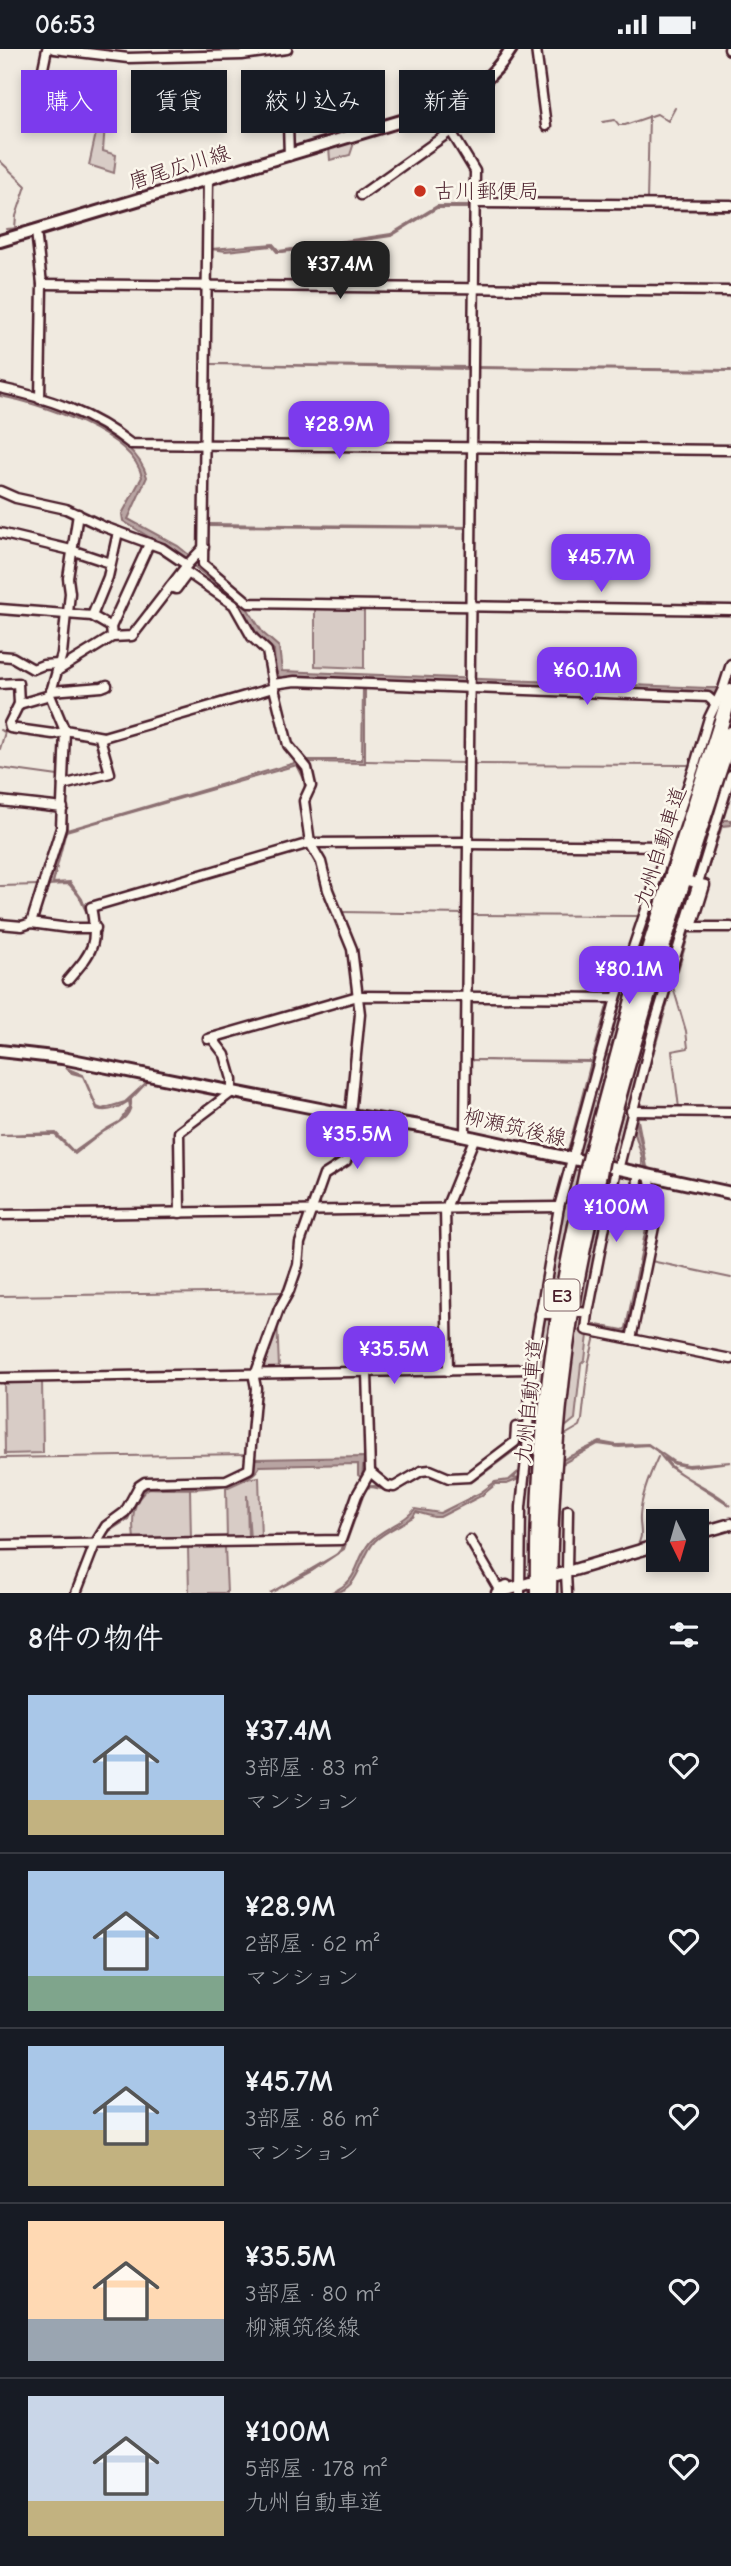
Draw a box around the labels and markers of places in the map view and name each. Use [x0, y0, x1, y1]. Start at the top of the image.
place label: 古川郵便局 [434, 179, 539, 203]
marker: 古川郵便局 [412, 183, 428, 199]
pin: ¥37.4M [283, 241, 397, 301]
pin: ¥28.9M [282, 401, 396, 461]
pin: ¥45.7M [544, 535, 658, 594]
pin: ¥60.1M [530, 647, 644, 707]
pin: ¥80.1M [572, 947, 686, 1006]
pin: ¥35.5M [300, 1111, 414, 1171]
pin: ¥100M [567, 1185, 665, 1244]
pin: ¥35.5M [337, 1327, 451, 1386]

